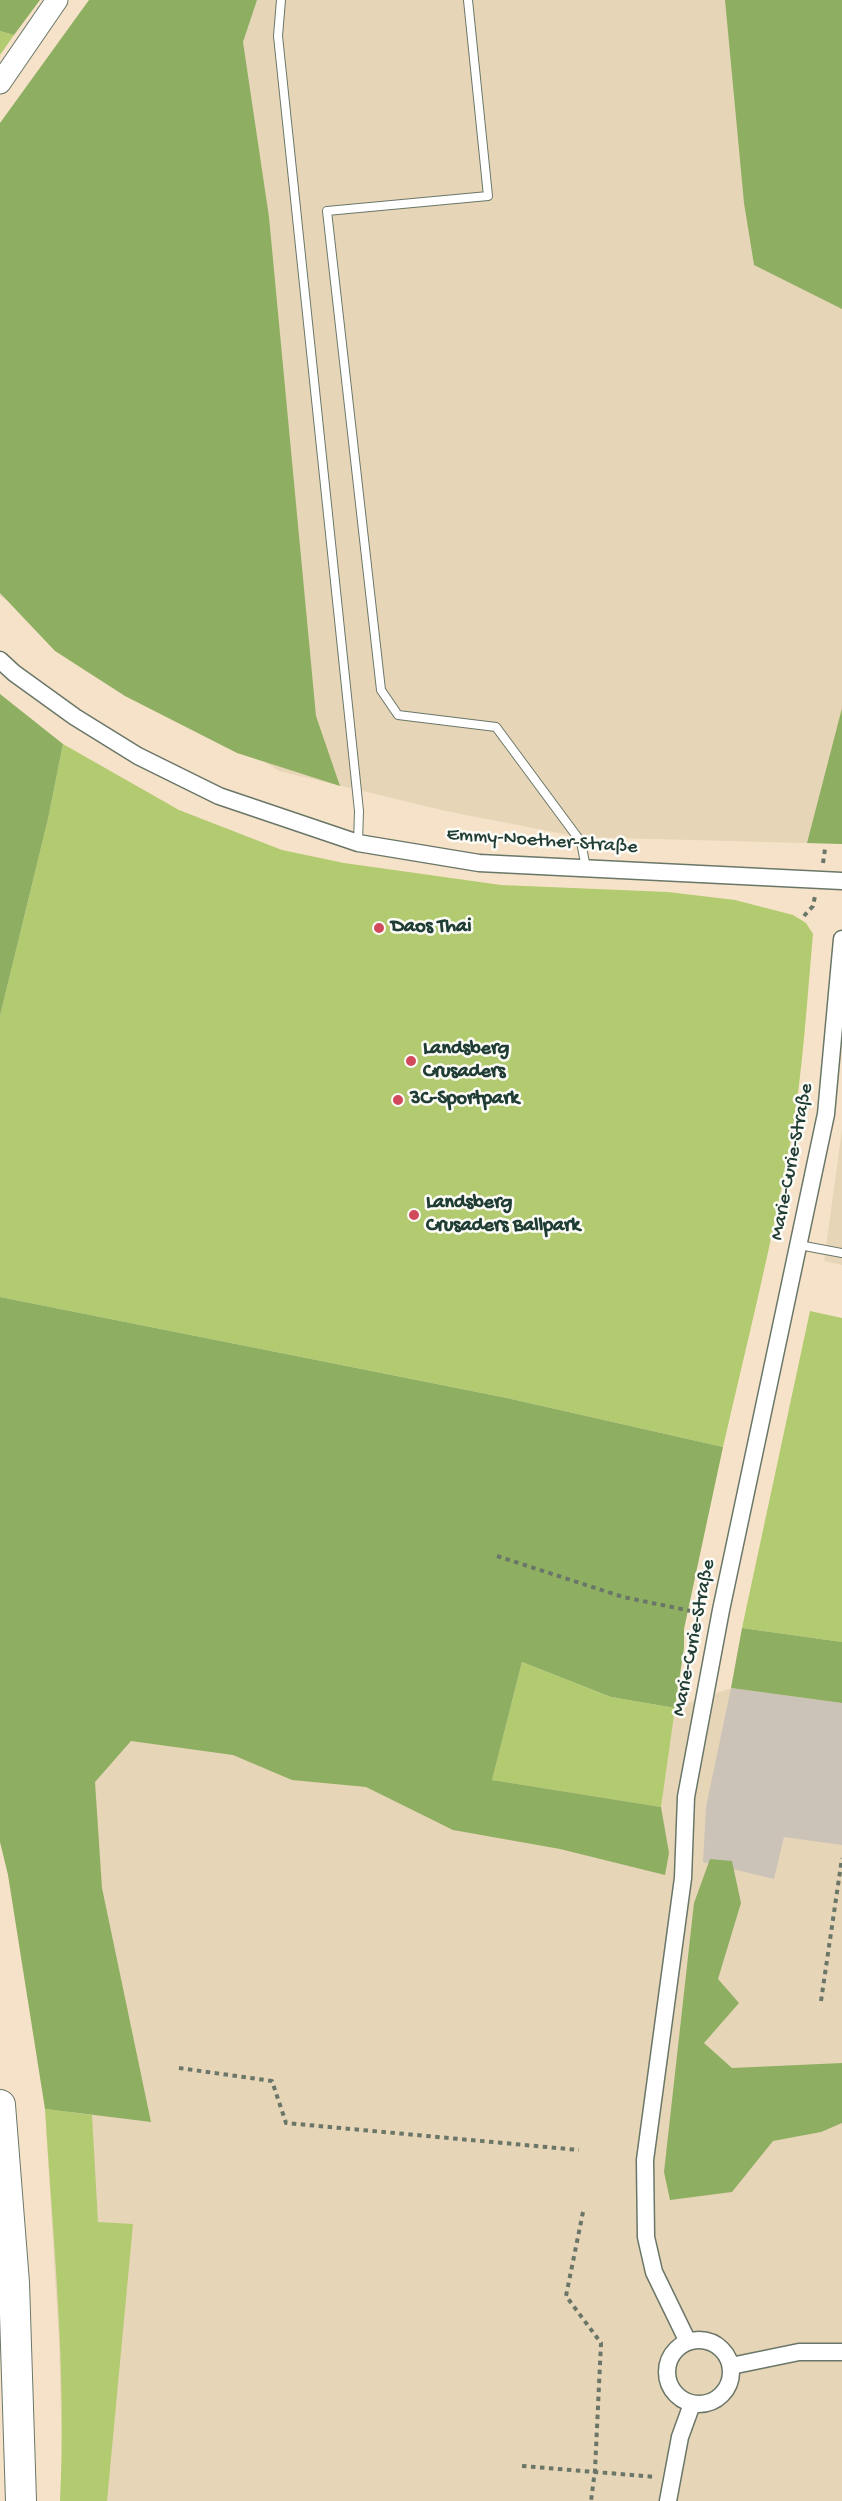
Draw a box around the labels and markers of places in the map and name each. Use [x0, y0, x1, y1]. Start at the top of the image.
place label: Daos Thai [391, 916, 471, 940]
marker: Daos Thai [372, 921, 386, 935]
place label: Landsberg Crusaders [423, 1038, 509, 1085]
marker: Landsberg Crusaders [404, 1054, 418, 1068]
place label: 3C-Sportpark [410, 1088, 519, 1112]
marker: 3C-Sportpark [391, 1093, 405, 1107]
place label: Landsberg Crusaders Ballpark [426, 1192, 580, 1239]
marker: Landsberg Crusaders Ballpark [407, 1208, 421, 1222]

